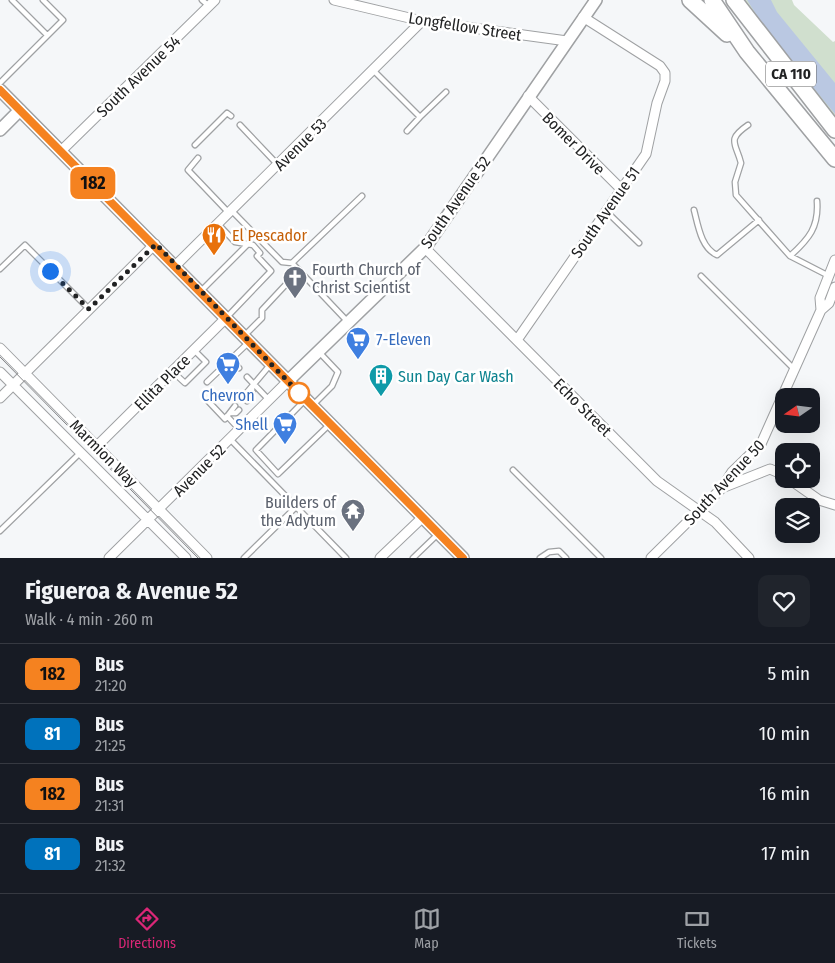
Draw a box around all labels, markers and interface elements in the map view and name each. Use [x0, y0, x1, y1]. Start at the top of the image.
street label: Longfellow Street [407, 8, 524, 45]
street label: South Avenue 54 [93, 31, 184, 121]
road number: CA 110 [766, 62, 816, 86]
street label: Bomer Drive [538, 108, 609, 179]
street label: Avenue 53 [270, 114, 331, 175]
street label: South Avenue 52 [417, 153, 494, 252]
street label: South Avenue 51 [567, 163, 644, 261]
line badge: 182 [64, 167, 122, 199]
text: 182 [80, 172, 106, 194]
restaurant icon: El Pescador [201, 222, 227, 256]
place label: El Pescador [232, 226, 308, 245]
your location [38, 259, 63, 284]
place label: Fourth Church of Christ Scientist [312, 260, 422, 297]
church icon: Fourth Church of Christ Scientist [282, 265, 308, 299]
supermarket icon: 7-Eleven [345, 326, 371, 360]
place label: 7-Eleven [376, 330, 431, 349]
street label: Ellita Place [130, 350, 194, 414]
supermarket icon: Chevron [215, 351, 241, 385]
building icon: Sun Day Car Wash [368, 363, 394, 397]
place label: Sun Day Car Wash [398, 367, 514, 386]
street label: Echo Street [550, 374, 616, 441]
unlabelled marker [288, 382, 310, 404]
place label: Chevron [201, 386, 255, 405]
north arrow [775, 388, 820, 432]
map controls [775, 388, 820, 543]
supermarket icon: Shell [272, 411, 298, 445]
place label: Shell [235, 415, 268, 434]
street label: Marmion Way [66, 416, 142, 492]
street label: South Avenue 50 [680, 436, 769, 529]
street label: Avenue 52 [169, 440, 229, 500]
button: locate [775, 443, 820, 488]
place label: Builders of the Adytum [261, 493, 337, 530]
temple icon: Builders of the Adytum [340, 498, 366, 532]
button: layers [775, 498, 820, 543]
button: heart [758, 575, 810, 627]
text: Figueroa & Avenue 52 [25, 577, 238, 605]
text: Walk · 4 min · 260 m [25, 610, 153, 629]
text: Bus [95, 653, 124, 676]
text: 5 min [767, 662, 810, 685]
text: 182 [40, 663, 65, 685]
text: 21:20 [95, 676, 127, 695]
text: Bus [95, 713, 124, 736]
text: 10 min [759, 722, 810, 745]
text: 81 [44, 723, 61, 745]
text: 21:25 [95, 736, 126, 755]
text: Bus [95, 773, 124, 796]
text: 16 min [759, 782, 810, 805]
text: 182 [40, 783, 65, 805]
text: 21:31 [95, 796, 125, 815]
text: Bus [95, 833, 124, 856]
text: 17 min [761, 842, 810, 865]
text: 81 [44, 843, 61, 865]
text: 21:32 [95, 856, 126, 875]
tab: Directions [118, 905, 176, 952]
tab: Map [413, 905, 441, 952]
tab: Tickets [677, 905, 717, 952]

